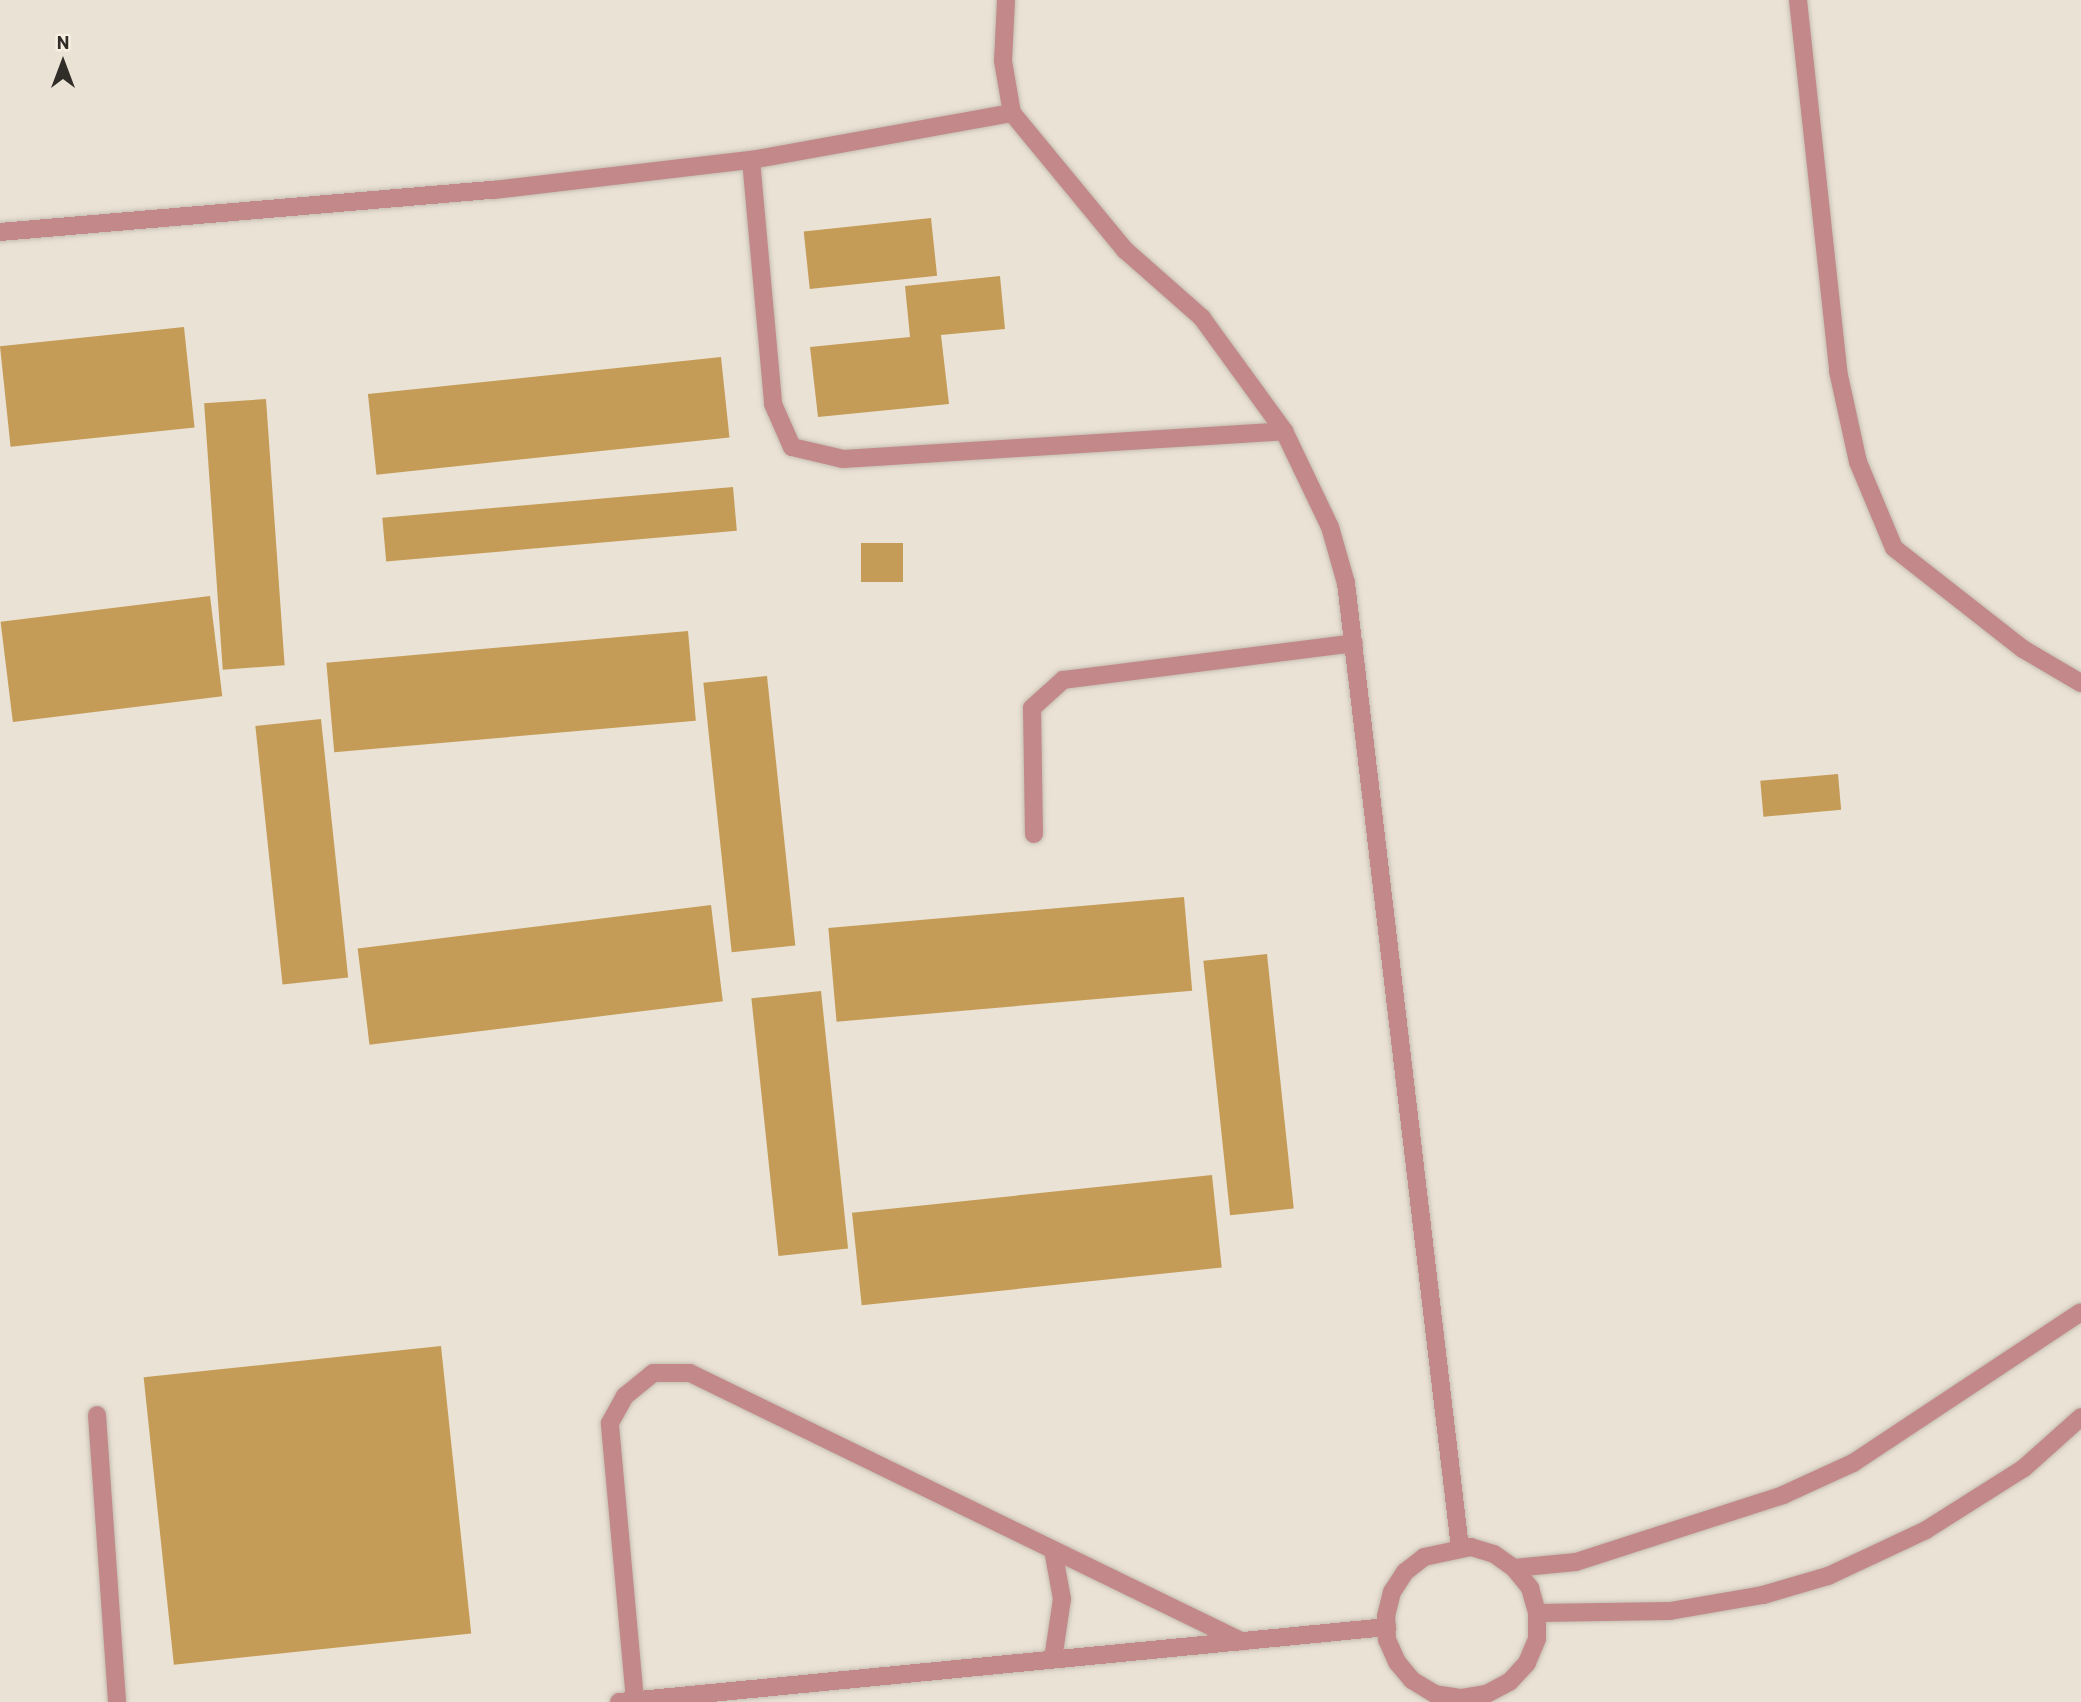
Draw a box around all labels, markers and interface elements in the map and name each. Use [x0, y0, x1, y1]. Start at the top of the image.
north arrow [28, 28, 98, 98]
text: N [57, 30, 69, 53]

